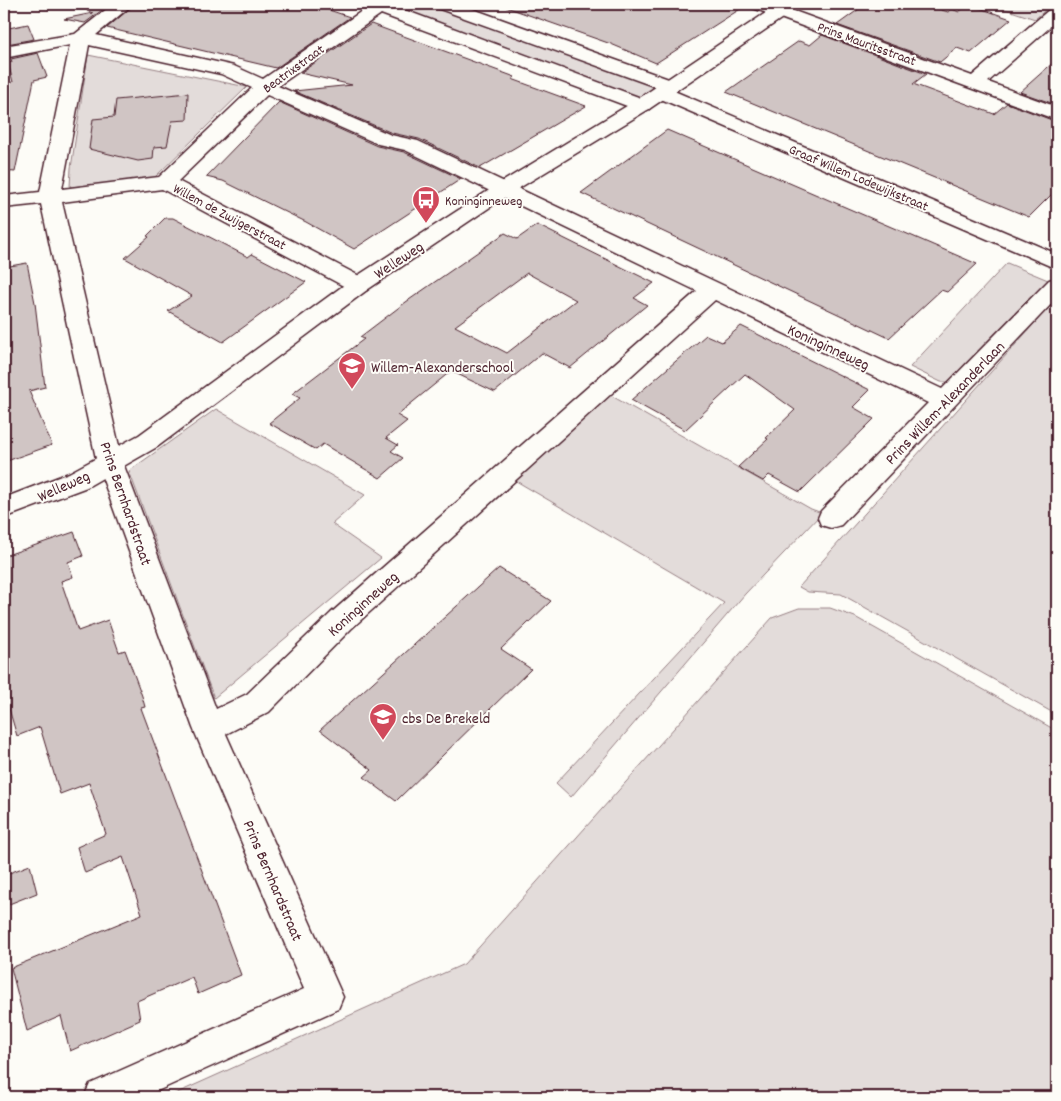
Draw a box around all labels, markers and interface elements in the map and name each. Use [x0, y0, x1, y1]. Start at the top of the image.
street label: Prins Mauritsstraat [814, 18, 919, 72]
street label: Beatrixstraat [259, 40, 329, 99]
street label: Graaf Willem Lodewijkstraat [785, 140, 931, 217]
street label: Willem de Zwijgerstraat [169, 179, 289, 256]
bus stop icon: Koninginneweg [411, 185, 441, 224]
place label: Koninginneweg [445, 192, 522, 212]
street label: Welleweg [370, 236, 429, 286]
street label: Koninginneweg [783, 319, 873, 377]
street label: Prins Willem-Alexanderlaan [880, 337, 1011, 471]
school or university icon: Willem-Alexanderschool [337, 351, 367, 390]
place label: Willem-Alexanderschool [371, 357, 514, 380]
street label: Prins Bernhardstraat [93, 439, 157, 569]
street label: Welleweg [34, 466, 94, 509]
street label: Koninginneweg [323, 567, 404, 643]
school or university icon: cbs De Brekeld [368, 702, 398, 741]
place label: cbs De Brekeld [402, 708, 490, 731]
street label: Prins Bernhardstraat [236, 817, 308, 945]

